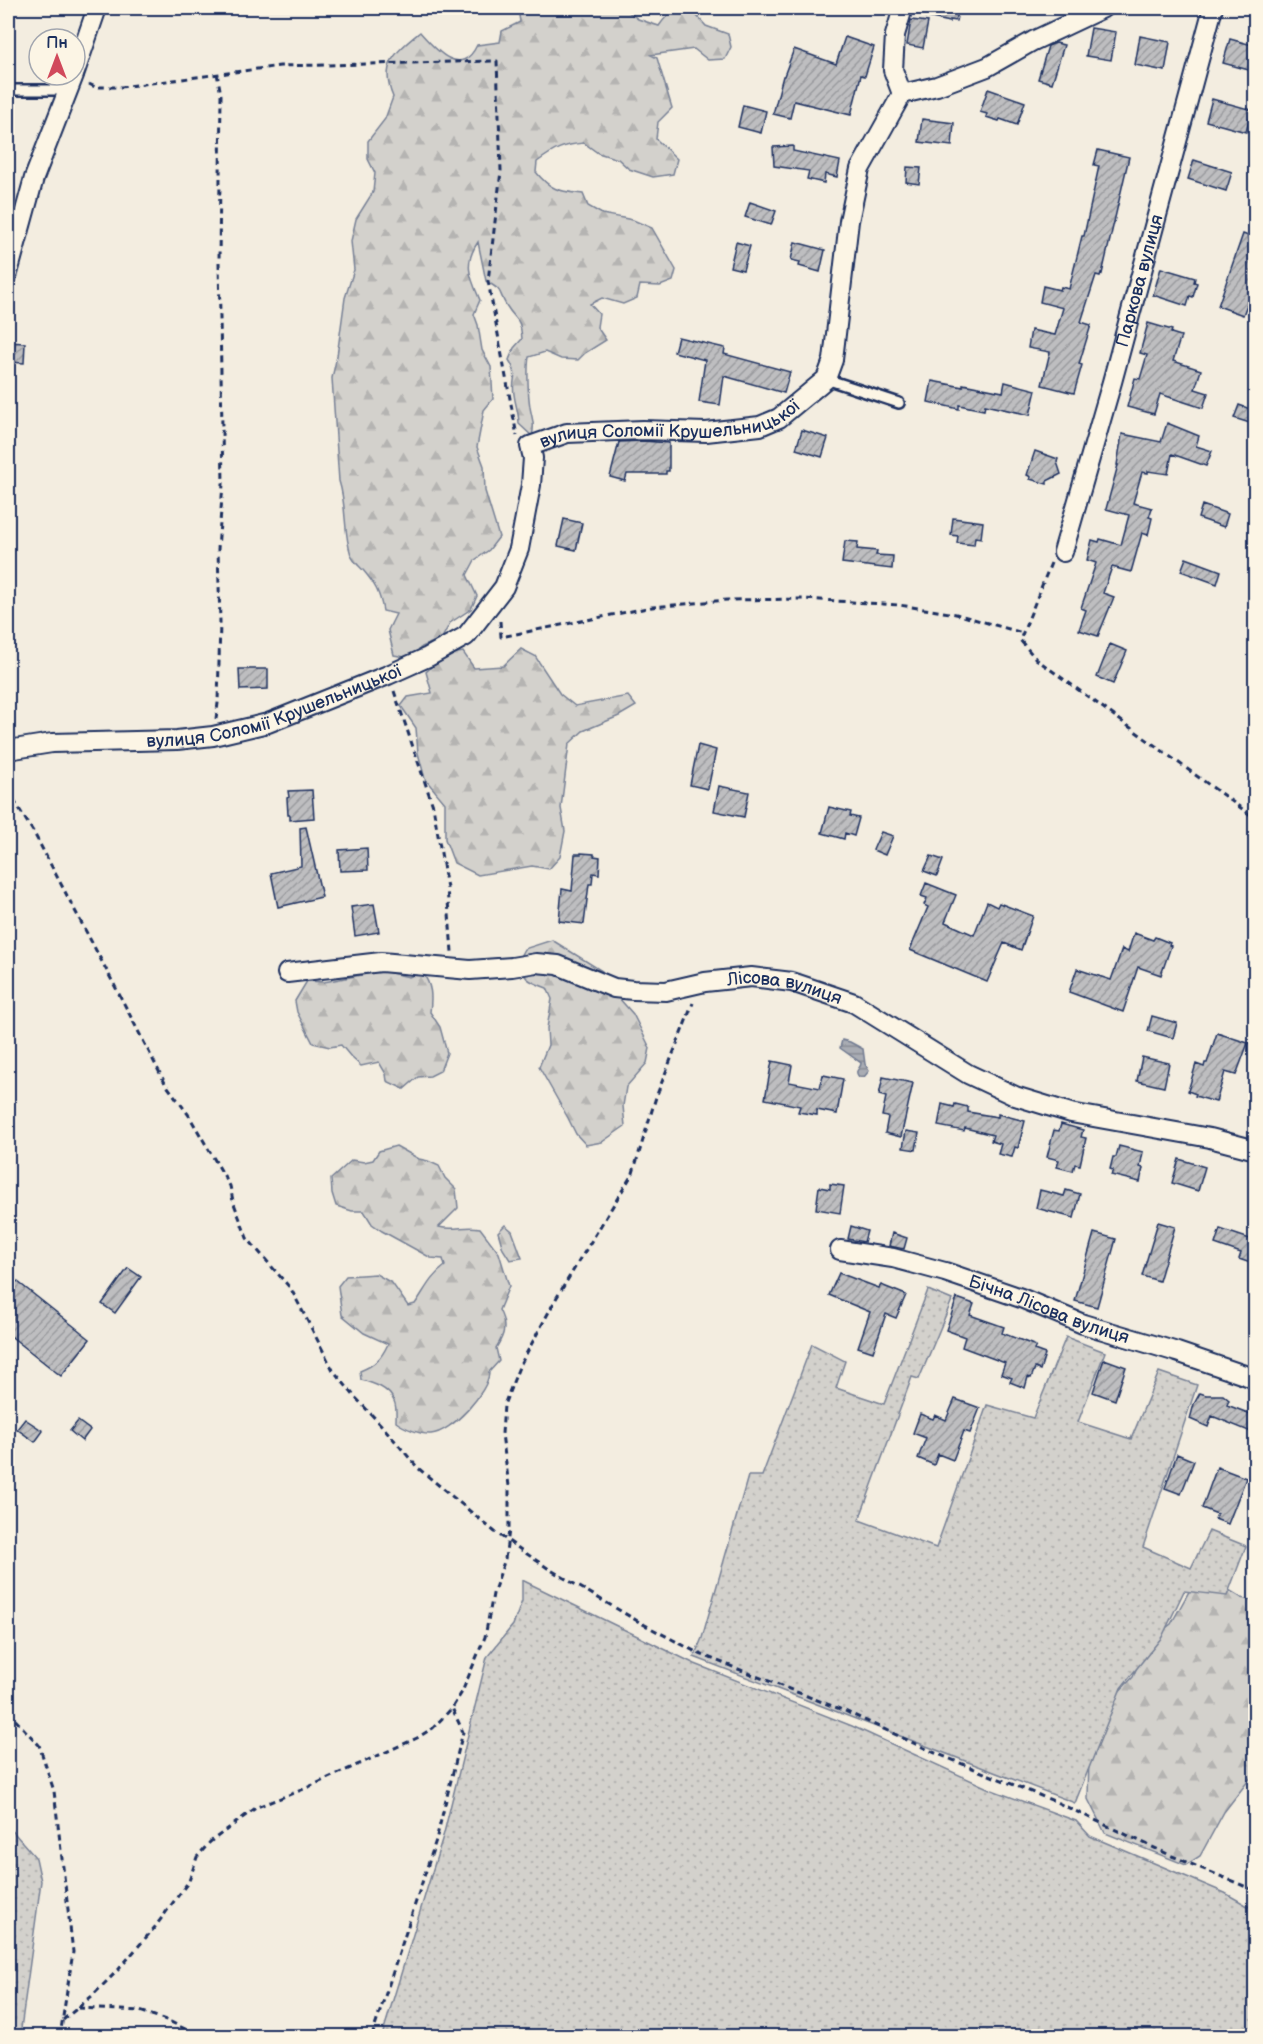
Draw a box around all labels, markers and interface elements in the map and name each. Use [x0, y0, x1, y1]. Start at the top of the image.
north arrow [27, 27, 87, 87]
text: Пн [46, 34, 68, 53]
street label: Паркова вулиця [1111, 212, 1167, 349]
street label: вулиця Соломії Крушельницької [537, 394, 804, 452]
street label: вулиця Соломії Крушельницької [146, 660, 405, 751]
street label: Лісова вулиця [725, 967, 845, 1009]
street label: Бічна Лісова вулиця [966, 1270, 1132, 1348]

